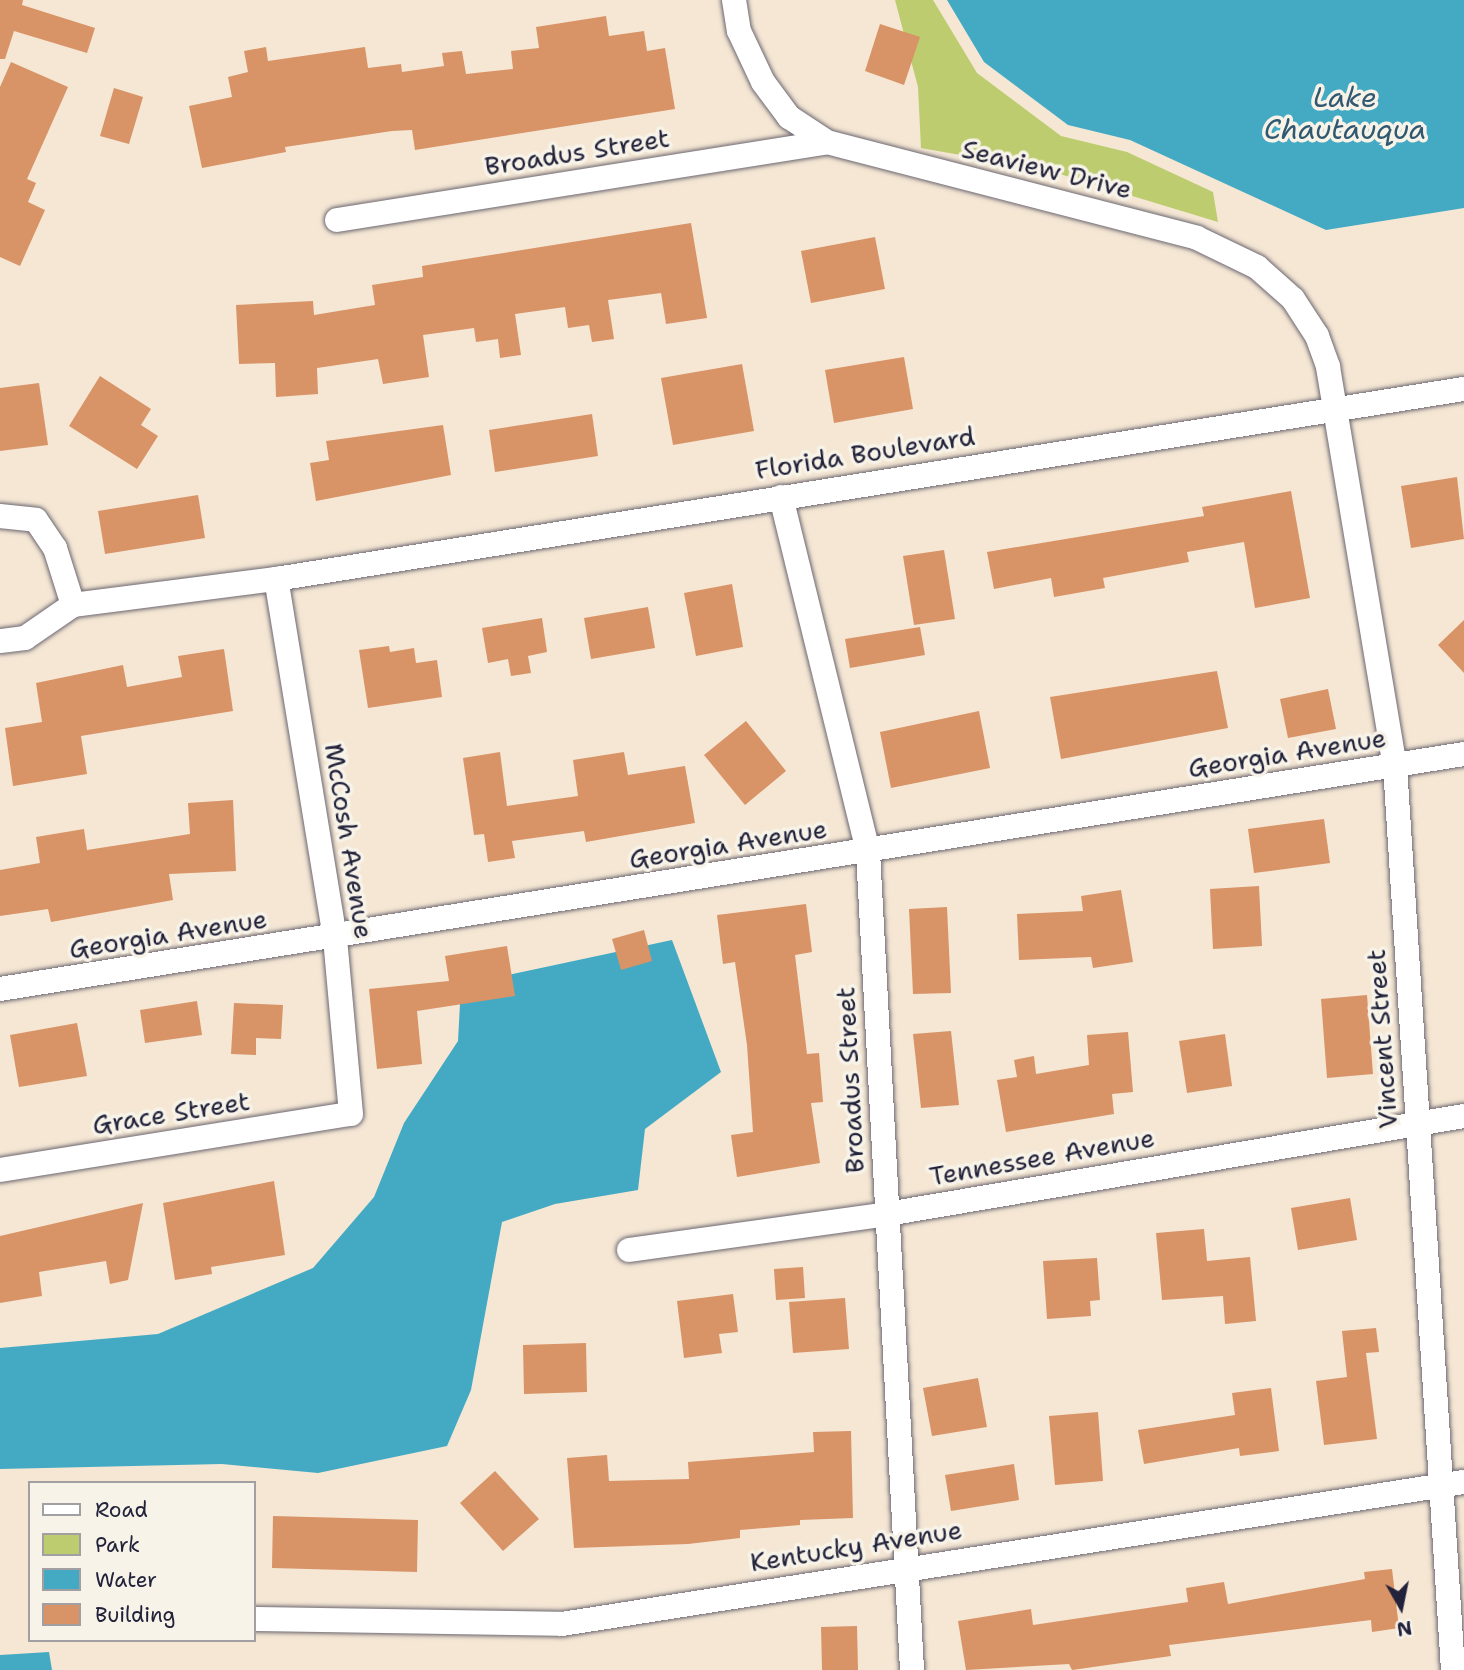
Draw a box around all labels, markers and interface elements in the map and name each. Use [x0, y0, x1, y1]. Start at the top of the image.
water label: Lake Chautauqua [1264, 80, 1426, 146]
street label: Broadus Street [482, 122, 672, 182]
street label: Seaview Drive [959, 133, 1135, 205]
street label: Florida Boulevard [753, 420, 977, 486]
street label: Georgia Avenue [1186, 722, 1388, 784]
street label: McCosh Avenue [318, 741, 380, 941]
street label: Georgia Avenue [627, 813, 829, 875]
street label: Georgia Avenue [67, 903, 269, 965]
street label: Vincent Street [1360, 948, 1404, 1130]
street label: Broadus Street [830, 986, 870, 1174]
street label: Grace Street [90, 1085, 252, 1141]
street label: Tennessee Avenue [927, 1122, 1157, 1192]
legend [28, 1481, 256, 1642]
text: Road [95, 1496, 148, 1524]
street label: Kentucky Avenue [748, 1514, 964, 1578]
text: Park [95, 1531, 140, 1559]
text: Water [95, 1566, 157, 1594]
north arrow [1366, 1572, 1436, 1642]
text: Building [95, 1601, 175, 1629]
text: N [1395, 1615, 1414, 1642]

